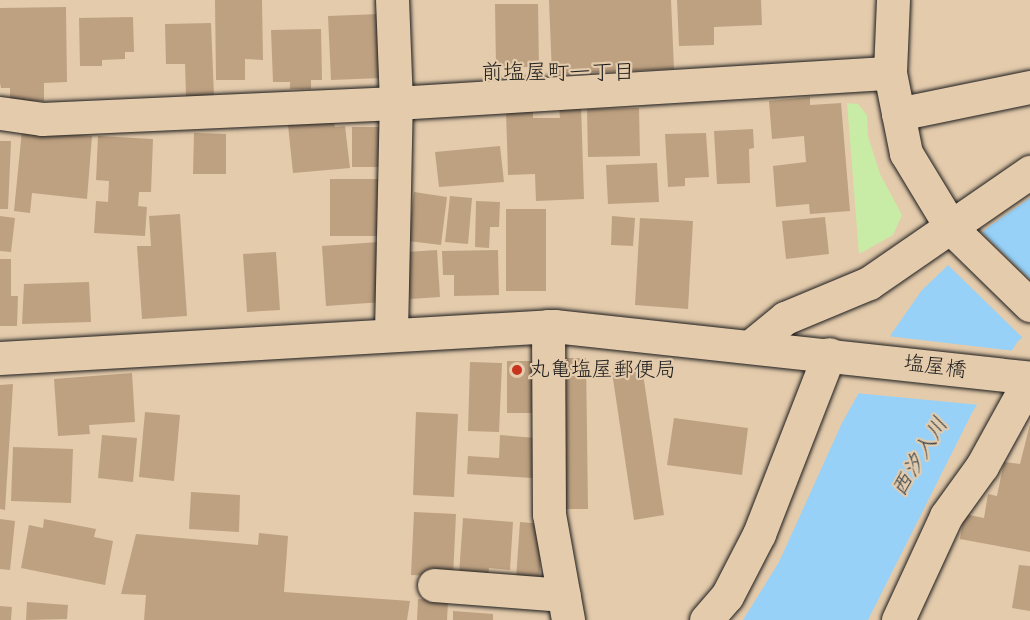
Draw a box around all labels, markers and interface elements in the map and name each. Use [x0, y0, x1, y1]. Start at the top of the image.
district label: 前塩屋町一丁目 [481, 60, 635, 86]
street label: 塩屋橋 [902, 351, 968, 383]
place label: 丸亀塩屋郵便局 [529, 357, 676, 383]
marker: 丸亀塩屋郵便局 [510, 363, 524, 377]
water label: 西汐入川 [886, 412, 954, 502]

